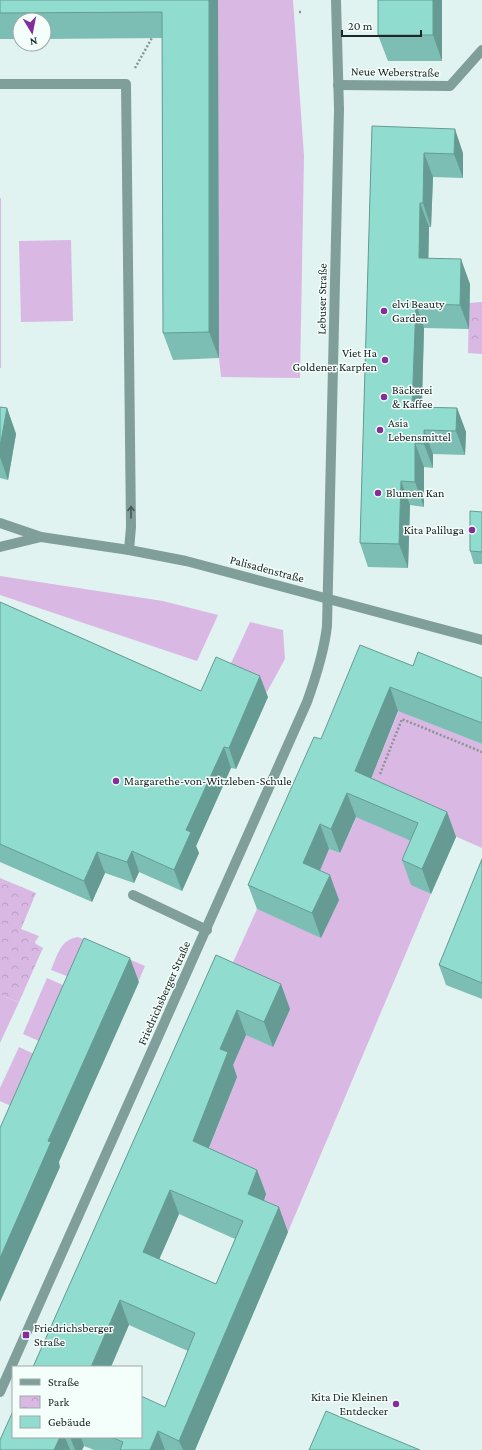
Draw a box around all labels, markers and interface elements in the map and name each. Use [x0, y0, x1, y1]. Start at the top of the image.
north arrow [12, 12, 52, 52]
scale bar [342, 12, 421, 38]
text: 20 m [348, 19, 373, 33]
text: N [29, 35, 38, 48]
street label: Neue Weberstraße [351, 64, 439, 80]
street label: Lebuser Straße [314, 263, 330, 335]
place label: elvi Beauty Garden [392, 297, 445, 325]
marker: elvi Beauty Garden [379, 306, 389, 316]
place label: Viet Ha Goldener Karpfen [292, 346, 378, 374]
marker: Viet Ha Goldener Karpfen [380, 355, 390, 365]
place label: Bäckerei & Kaffee [392, 383, 433, 411]
marker: Bäckerei & Kaffee [379, 392, 389, 402]
place label: Asia Lebensmittel [388, 416, 451, 444]
marker: Asia Lebensmittel [375, 425, 385, 435]
place label: Blumen Kan [386, 486, 445, 500]
marker: Blumen Kan [373, 488, 383, 498]
one-way arrow [127, 506, 135, 519]
place label: Kita Paliluga [404, 523, 464, 537]
marker: Kita Paliluga [467, 525, 477, 535]
street label: Palisadenstraße [228, 552, 306, 586]
place label: Margarethe-von-Witzleben-Schule [124, 774, 292, 788]
marker: Margarethe-von-Witzleben-Schule [111, 776, 121, 786]
street label: Friedrichsberger Straße [135, 939, 193, 1047]
place label: Friedrichsberger Straße [34, 1321, 114, 1349]
marker: Friedrichsberger Straße [21, 1330, 31, 1340]
legend [12, 1366, 142, 1438]
text: Straße [48, 1375, 79, 1389]
place label: Kita Die Kleinen Entdecker [311, 1390, 389, 1418]
text: Park [48, 1395, 70, 1409]
marker: Kita Die Kleinen Entdecker [391, 1399, 401, 1409]
text: Gebäude [48, 1415, 90, 1429]

